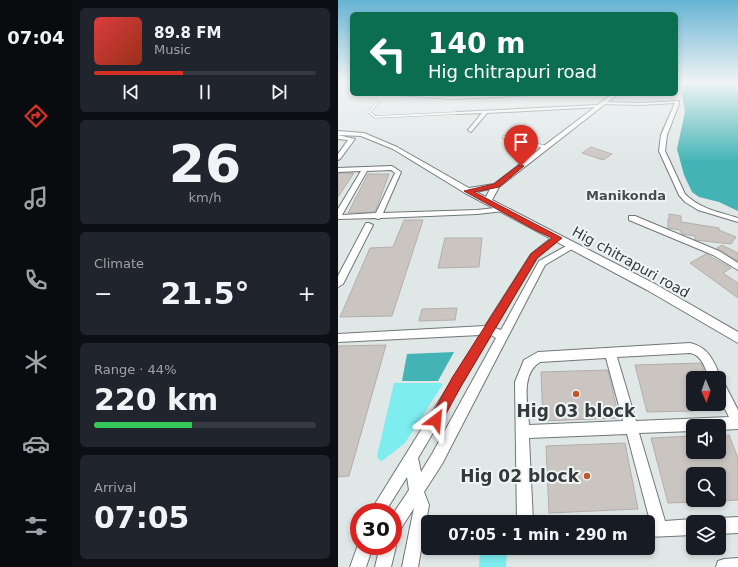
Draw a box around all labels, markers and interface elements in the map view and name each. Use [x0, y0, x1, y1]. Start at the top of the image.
text: 89.8 FM [154, 24, 221, 42]
text: 07:04 [7, 27, 65, 48]
text: 140 m [428, 27, 525, 60]
icon: left [362, 28, 414, 80]
text: Music [154, 42, 191, 57]
text: Hig chitrapuri road [428, 61, 597, 82]
icon: previous [120, 81, 142, 103]
icon: pause [194, 81, 216, 103]
icon: next [268, 81, 290, 103]
icon: directions [22, 102, 50, 130]
pin [504, 125, 538, 166]
icon: arrive [510, 131, 532, 153]
text: 26 [169, 134, 241, 194]
icon: music [22, 184, 50, 212]
district label: Manikonda [586, 188, 666, 203]
text: km/h [189, 190, 221, 205]
street label: Hig chitrapuri road [570, 223, 692, 301]
text: Climate [94, 256, 144, 271]
icon: phone [22, 266, 50, 294]
text: 21.5° [160, 276, 250, 311]
text: − [94, 281, 112, 306]
text: + [298, 281, 316, 306]
icon: climate [22, 348, 50, 376]
text: Range · 44% [94, 362, 177, 377]
north arrow [686, 371, 726, 411]
map controls [686, 371, 726, 555]
text: 220 km [94, 382, 218, 417]
marker: Hig 03 block [571, 389, 581, 399]
position arrow [415, 399, 457, 441]
place label: Hig 03 block [517, 401, 636, 421]
button: sound [686, 419, 726, 459]
icon: car [22, 430, 50, 458]
place label: Hig 02 block [460, 466, 580, 486]
button: search [686, 467, 726, 507]
marker: Hig 02 block [582, 471, 592, 481]
text: Arrival [94, 480, 136, 495]
text: 07:05 [94, 500, 190, 535]
speed limit sign: 30 [350, 503, 402, 555]
icon: filters [22, 512, 50, 540]
button: layers [686, 515, 726, 555]
text: 07:05 · 1 min · 290 m [448, 526, 628, 544]

